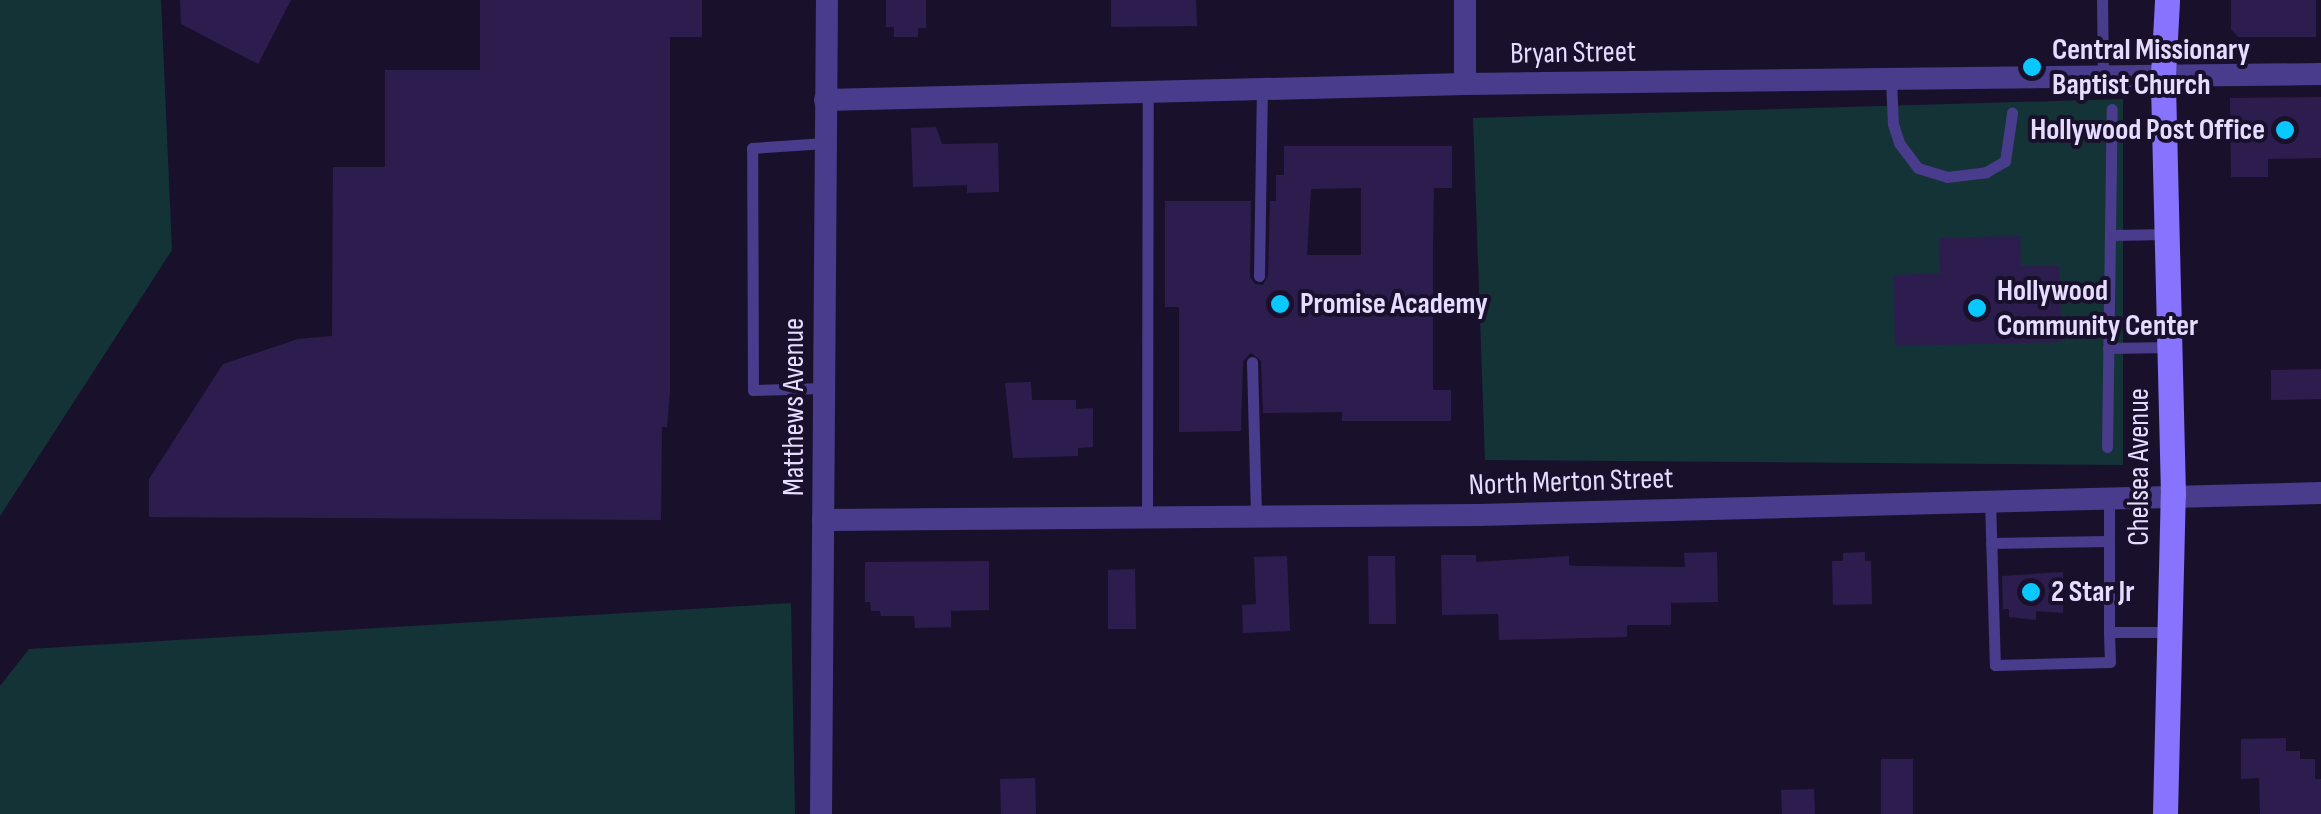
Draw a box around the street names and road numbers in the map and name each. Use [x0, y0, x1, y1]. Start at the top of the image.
street label: Bryan Street [1510, 34, 1636, 72]
street label: Matthews Avenue [776, 318, 812, 496]
street label: Chelsea Avenue [2121, 388, 2157, 546]
street label: North Merton Street [1468, 460, 1674, 504]

